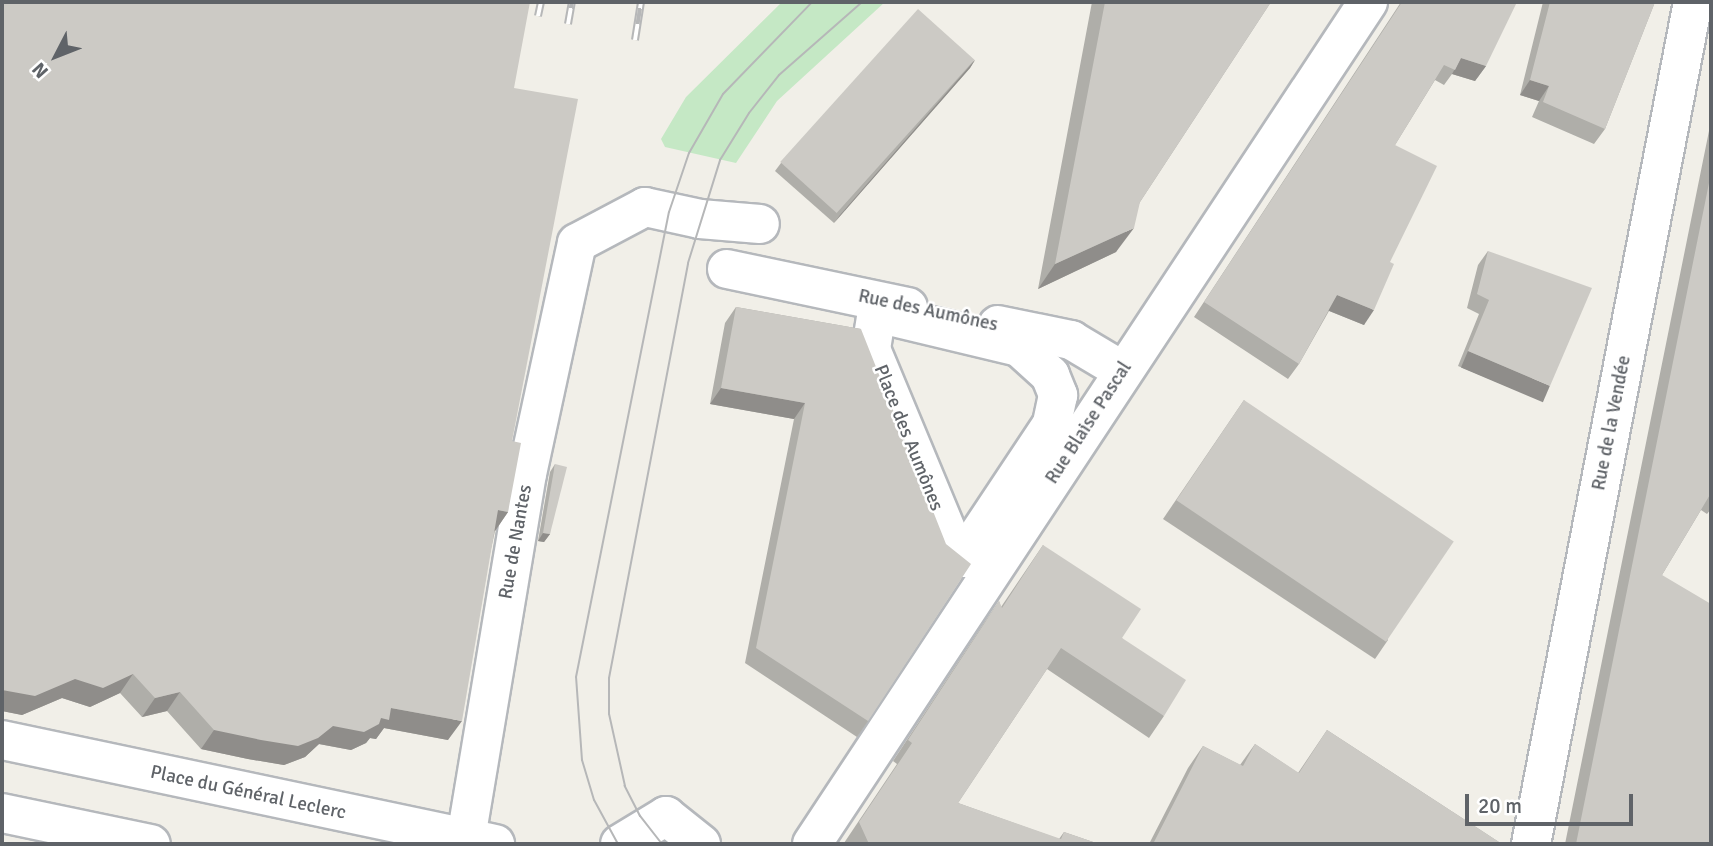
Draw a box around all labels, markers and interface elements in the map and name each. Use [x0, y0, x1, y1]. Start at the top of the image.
north arrow [21, 21, 91, 91]
text: N [27, 57, 54, 83]
street label: Rue des Aumônes [856, 285, 1000, 337]
street label: Rue de la Vendée [1588, 354, 1636, 492]
street label: Rue Blaise Pascal [1041, 357, 1137, 489]
street label: Place des Aumônes [868, 362, 948, 514]
street label: Rue de Nantes [495, 483, 537, 601]
street label: Place du Général Leclerc [148, 761, 348, 825]
scale bar [1468, 780, 1636, 824]
text: 20 m [1478, 793, 1522, 819]

